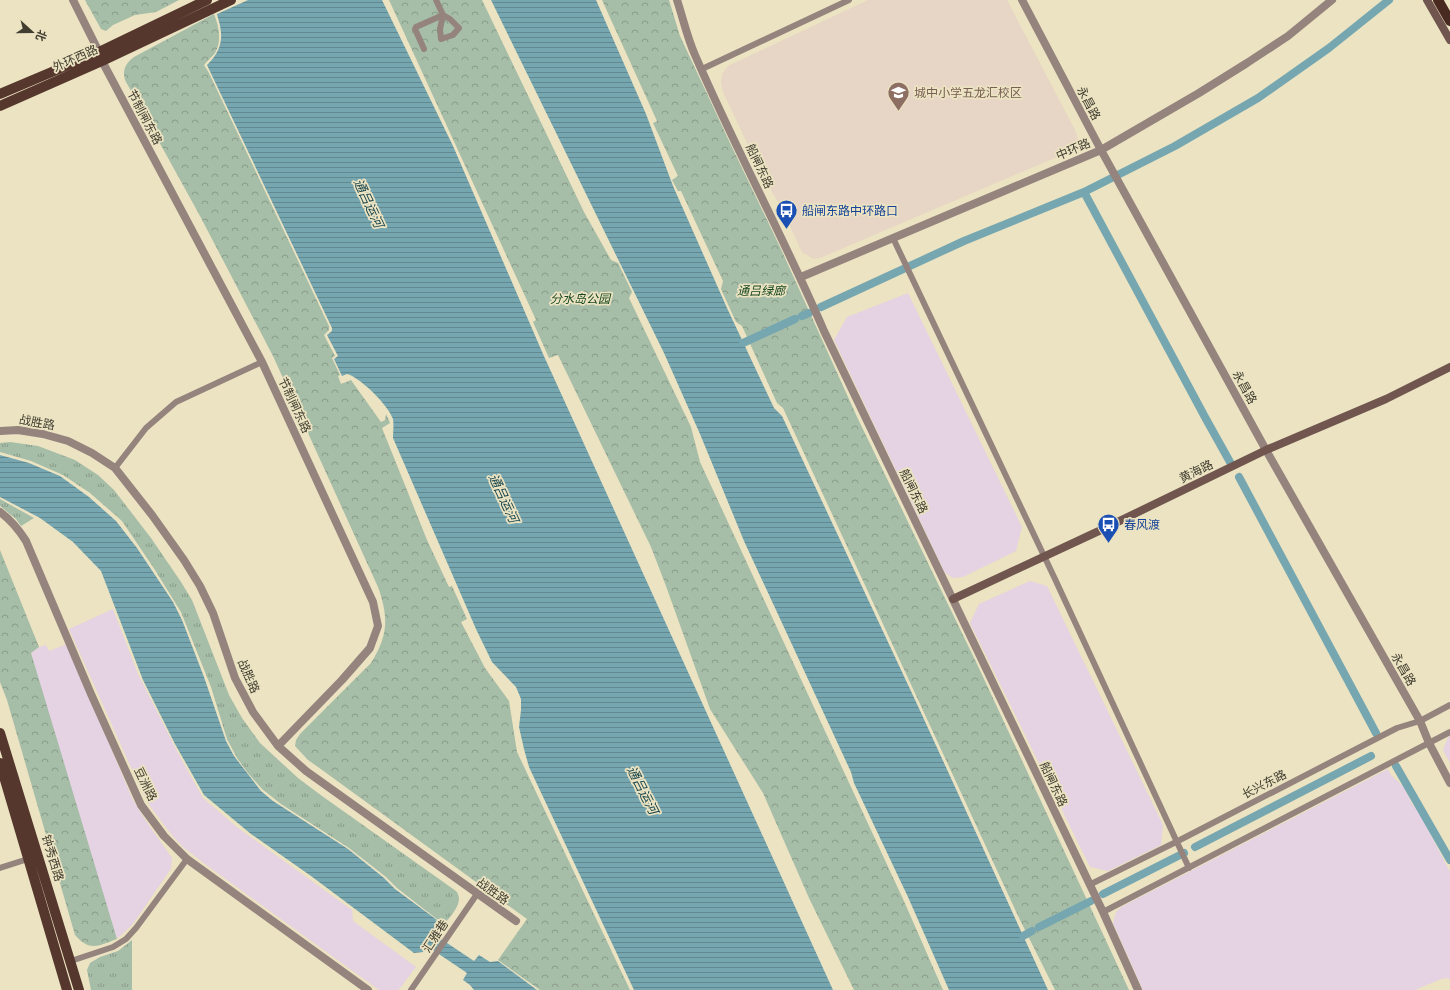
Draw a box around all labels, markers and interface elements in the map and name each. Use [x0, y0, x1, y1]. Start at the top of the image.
north arrow [12, 12, 52, 52]
text: 北 [33, 28, 50, 43]
street label: 外环西路 [50, 41, 100, 75]
school or university icon: 城中小学五龙汇校区 [886, 79, 912, 112]
street label: 永昌路 [1074, 84, 1104, 122]
place label: 城中小学五龙汇校区 [914, 85, 1022, 100]
street label: 节制闸东路 [124, 87, 166, 147]
street label: 中环路 [1053, 135, 1093, 163]
street label: 船闸东路 [743, 141, 777, 191]
water label: 通吕运河 [350, 176, 389, 233]
bus stop icon: 船闸东路中环路口 [774, 197, 800, 230]
place label: 船闸东路中环路口 [802, 203, 898, 218]
park label: 通吕绿廊 [737, 283, 787, 298]
park label: 分水岛公园 [550, 291, 612, 306]
street label: 永昌路 [1230, 368, 1260, 406]
street label: 节制闸东路 [276, 375, 314, 435]
street label: 战胜路 [18, 411, 56, 433]
street label: 黄海路 [1177, 456, 1215, 486]
street label: 船闸东路 [897, 466, 931, 516]
water label: 通吕运河 [485, 471, 524, 528]
bus stop icon: 春风渡 [1095, 511, 1121, 544]
place label: 春风渡 [1124, 517, 1160, 532]
street label: 永昌路 [1389, 650, 1419, 688]
street label: 战胜路 [235, 656, 263, 696]
street label: 船闸东路 [1037, 759, 1071, 809]
water label: 通吕运河 [623, 763, 664, 820]
street label: 豆洲路 [131, 765, 161, 803]
street label: 长兴东路 [1239, 766, 1289, 802]
street label: 钟秀西路 [39, 833, 67, 883]
street label: 战胜路 [474, 875, 512, 907]
street label: 汇雅巷 [419, 917, 451, 955]

